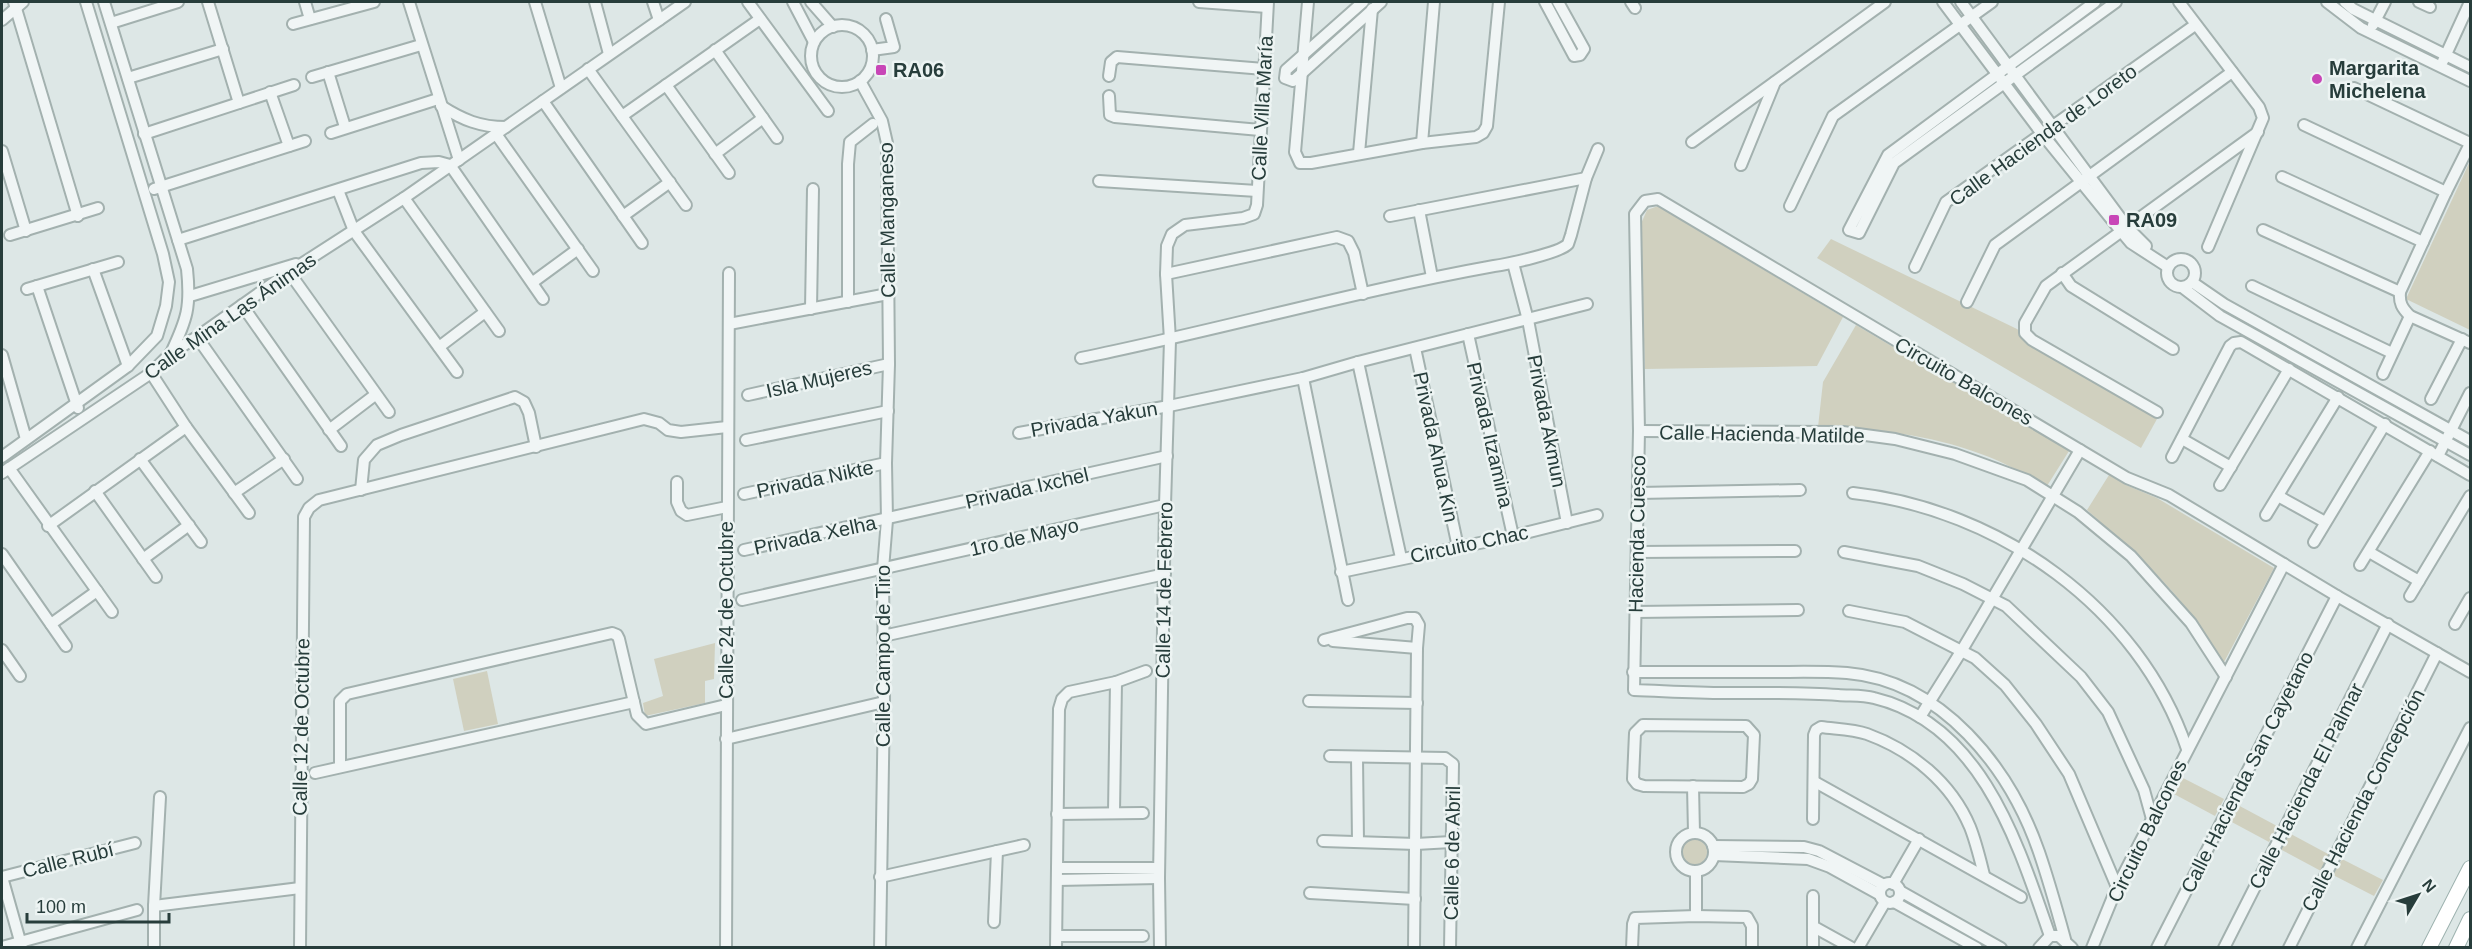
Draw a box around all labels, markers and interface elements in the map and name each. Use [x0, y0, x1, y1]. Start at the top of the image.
street label: Calle Villa María [1247, 34, 1277, 181]
place label: Margarita Michelena [2329, 57, 2427, 102]
place label: RA06 [893, 59, 944, 81]
street label: Calle Hacienda de Loreto [1945, 60, 2141, 210]
marker: RA06 [874, 63, 888, 77]
marker: Margarita Michelena [2310, 72, 2324, 86]
street label: Calle Manganeso [875, 142, 899, 298]
place label: RA09 [2126, 209, 2177, 231]
marker: RA09 [2107, 213, 2121, 227]
street label: Calle Mina Las Ánimas [140, 248, 320, 384]
street label: Circuito Balcones [1891, 333, 2037, 429]
street label: Privada Akmun [1523, 353, 1571, 489]
street label: Isla Mujeres [764, 356, 874, 402]
street label: Privada Itzamina [1463, 360, 1518, 511]
street label: Privada Ahua Kin [1409, 370, 1463, 524]
street label: Privada Yakun [1029, 397, 1159, 441]
street label: Calle Hacienda Matilde [1659, 421, 1865, 447]
street label: Hacienda Cuesco [1625, 455, 1649, 613]
street label: Privada Nikte [755, 456, 875, 502]
street label: Privada Ixchel [963, 463, 1091, 513]
street label: Calle 14 de Febrero [1151, 501, 1177, 679]
street label: Privada Xelha [752, 511, 879, 559]
street label: 1ro de Mayo [967, 514, 1081, 560]
street label: Calle 24 de Octubre [715, 521, 737, 699]
street label: Circuito Chac [1408, 521, 1530, 567]
street label: Calle Campo de Tiro [872, 565, 894, 747]
street label: Calle 12 de Octubre [288, 638, 314, 816]
street label: Calle Hacienda San Cayetano [2176, 648, 2318, 896]
street label: Calle Hacienda El Palmar [2244, 679, 2368, 893]
street label: Calle Hacienda Concepción [2297, 685, 2429, 915]
street label: Circuito Balcones [2103, 756, 2191, 906]
street label: Calle 6 de Abril [1440, 786, 1464, 920]
street label: Calle Rubí [20, 838, 116, 882]
north arrow [2388, 865, 2448, 925]
text: N [2419, 876, 2440, 896]
scale bar [27, 886, 170, 924]
text: 100 m [36, 897, 86, 917]

